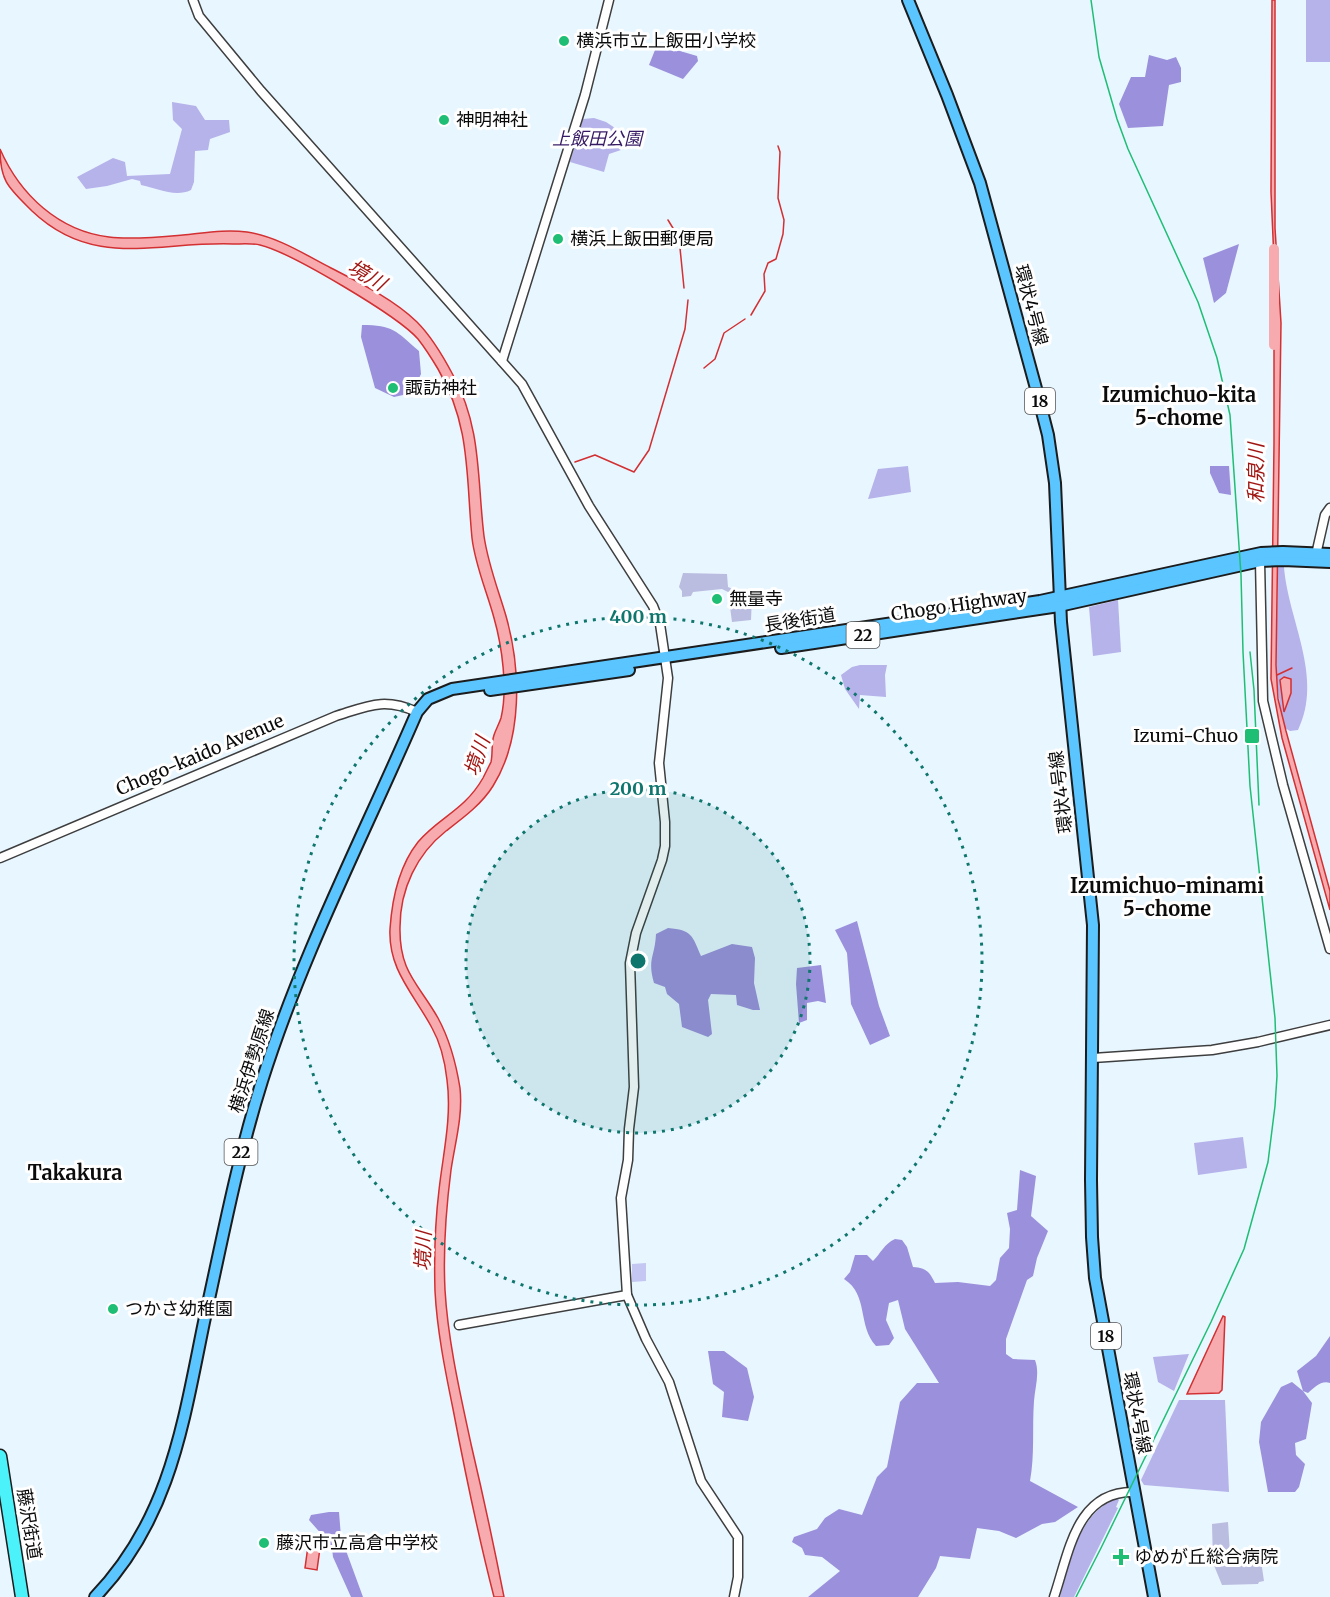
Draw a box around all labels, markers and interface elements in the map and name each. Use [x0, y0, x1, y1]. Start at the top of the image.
place label: 横浜市立上飯田小学校 [576, 29, 756, 52]
marker: 横浜市立上飯田小学校 [557, 34, 571, 48]
place label: 神明神社 [456, 108, 528, 131]
marker: 神明神社 [437, 113, 451, 127]
park label: 上飯田公園 [552, 127, 645, 150]
place label: 横浜上飯田郵便局 [570, 227, 714, 250]
marker: 横浜上飯田郵便局 [551, 232, 565, 246]
water label: 境川 [344, 254, 393, 297]
street label: 環状4号線 [1010, 262, 1053, 348]
place label: 諏訪神社 [405, 376, 477, 399]
marker: 諏訪神社 [386, 381, 400, 395]
district label: Izumichuo-kita 5-chome [1102, 382, 1256, 430]
road number: 18 [1025, 388, 1055, 414]
water label: 和泉川 [1243, 441, 1268, 503]
street label: Chogo Highway [890, 584, 1029, 625]
place label: 無量寺 [729, 587, 783, 610]
marker: 無量寺 [710, 592, 724, 606]
street label: 長後街道 [763, 603, 837, 636]
text: 400 m [609, 605, 667, 628]
road number: 22 [846, 622, 880, 648]
street label: Chogo-kaido Avenue [113, 709, 287, 800]
place label: Izumi-Chuo [1133, 724, 1238, 747]
marker: Izumi-Chuo [1243, 727, 1261, 745]
water label: 境川 [458, 731, 495, 779]
street label: 環状4号線 [1044, 749, 1077, 835]
text: 200 m [610, 777, 666, 800]
district label: Izumichuo-minami 5-chome [1070, 873, 1264, 921]
centre of rings [628, 951, 648, 971]
street label: 横浜伊勢原線 [224, 1006, 279, 1116]
road number: 22 [224, 1139, 258, 1165]
district label: Takakura [27, 1160, 123, 1185]
water label: 境川 [409, 1229, 436, 1271]
place label: つかさ幼稚園 [125, 1297, 233, 1320]
marker: つかさ幼稚園 [106, 1302, 120, 1316]
road number: 18 [1091, 1323, 1121, 1349]
street label: 環状4号線 [1118, 1370, 1157, 1456]
street label: 藤沢街道 [13, 1487, 46, 1561]
place label: 藤沢市立高倉中学校 [276, 1531, 438, 1554]
marker: 藤沢市立高倉中学校 [257, 1536, 271, 1550]
place label: ゆめが丘総合病院 [1134, 1545, 1278, 1568]
marker: ゆめが丘総合病院 [1112, 1548, 1130, 1566]

